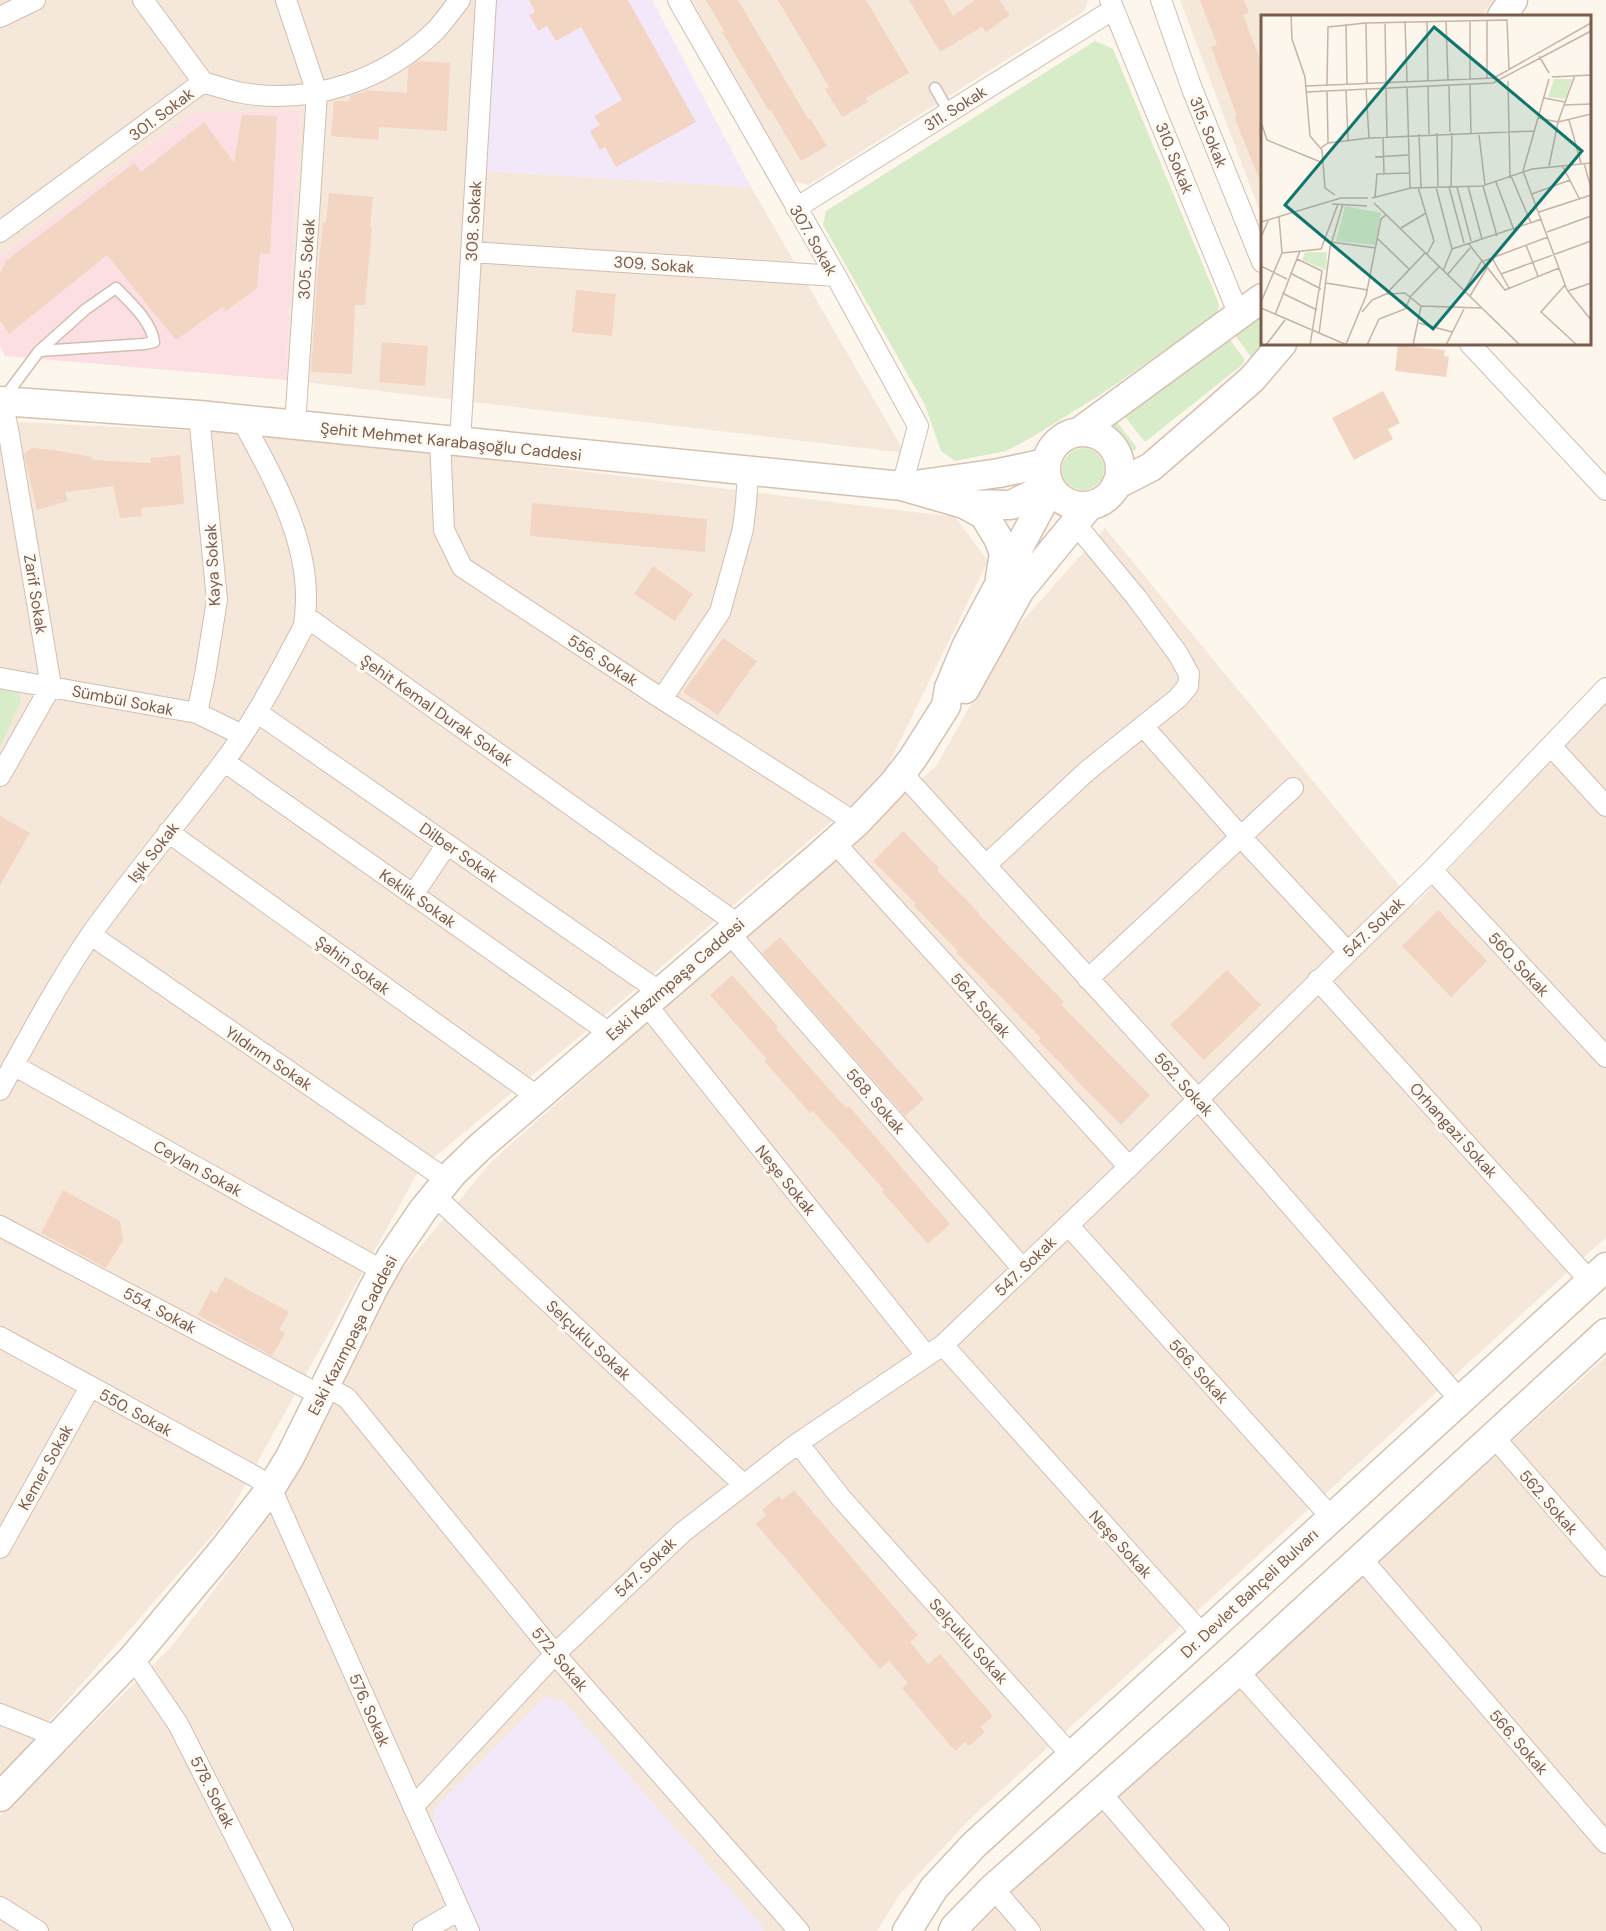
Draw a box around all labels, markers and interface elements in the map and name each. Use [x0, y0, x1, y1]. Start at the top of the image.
inset map [1261, 15, 1591, 345]
street label: 311. Sokak [920, 81, 991, 136]
street label: 301. Sokak [124, 83, 198, 146]
street label: 315. Sokak [1185, 94, 1232, 171]
street label: 310. Sokak [1151, 119, 1198, 197]
street label: 308. Sokak [461, 180, 486, 262]
street label: 307. Sokak [785, 201, 842, 280]
street label: 305. Sokak [293, 218, 320, 300]
street label: 309. Sokak [613, 251, 695, 278]
street label: Şehit Mehmet Karabaşoğlu Caddesi [319, 417, 583, 466]
street label: Kaya Sokak [200, 523, 225, 607]
street label: Zarif Sokak [19, 553, 52, 635]
street label: 556. Sokak [564, 630, 642, 691]
street label: Şehit Kemal Durak Sokak [356, 650, 517, 771]
street label: Sümbül Sokak [70, 680, 176, 721]
street label: Işık Sokak [123, 818, 184, 887]
street label: Dilber Sokak [415, 818, 502, 887]
street label: Keklik Sokak [375, 864, 460, 933]
street label: 547. Sokak [1338, 893, 1409, 962]
street label: Eski Kazımpaşa Caddesi [602, 913, 749, 1045]
street label: 560. Sokak [1483, 928, 1554, 1001]
street label: Şahin Sokak [311, 931, 394, 1000]
street label: 564. Sokak [946, 968, 1015, 1042]
street label: Yıldırım Sokak [221, 1021, 316, 1095]
street label: 562. Sokak [1149, 1048, 1218, 1121]
street label: 568. Sokak [841, 1064, 910, 1139]
street label: Orhangazi Sokak [1405, 1078, 1502, 1183]
street label: Ceylan Sokak [150, 1135, 246, 1201]
street label: Neşe Sokak [751, 1141, 821, 1220]
street label: 547. Sokak [990, 1232, 1061, 1301]
street label: Eski Kazımpaşa Caddesi [303, 1252, 402, 1419]
street label: 554. Sokak [119, 1282, 200, 1339]
street label: Selçuklu Sokak [542, 1296, 636, 1385]
street label: 566. Sokak [1164, 1335, 1233, 1408]
street label: 550. Sokak [95, 1384, 176, 1441]
street label: Kemer Sokak [13, 1421, 78, 1514]
street label: 562. Sokak [1515, 1465, 1583, 1539]
street label: Neşe Sokak [1084, 1506, 1157, 1583]
street label: Dr. Devlet Bahçeli Bulvarı [1176, 1524, 1323, 1663]
street label: 547. Sokak [610, 1533, 681, 1602]
street label: Selçuklu Sokak [924, 1594, 1013, 1689]
street label: 572. Sokak [527, 1623, 593, 1696]
street label: 576. Sokak [344, 1670, 395, 1750]
street label: 566. Sokak [1484, 1705, 1553, 1779]
street label: 578. Sokak [185, 1753, 240, 1832]

